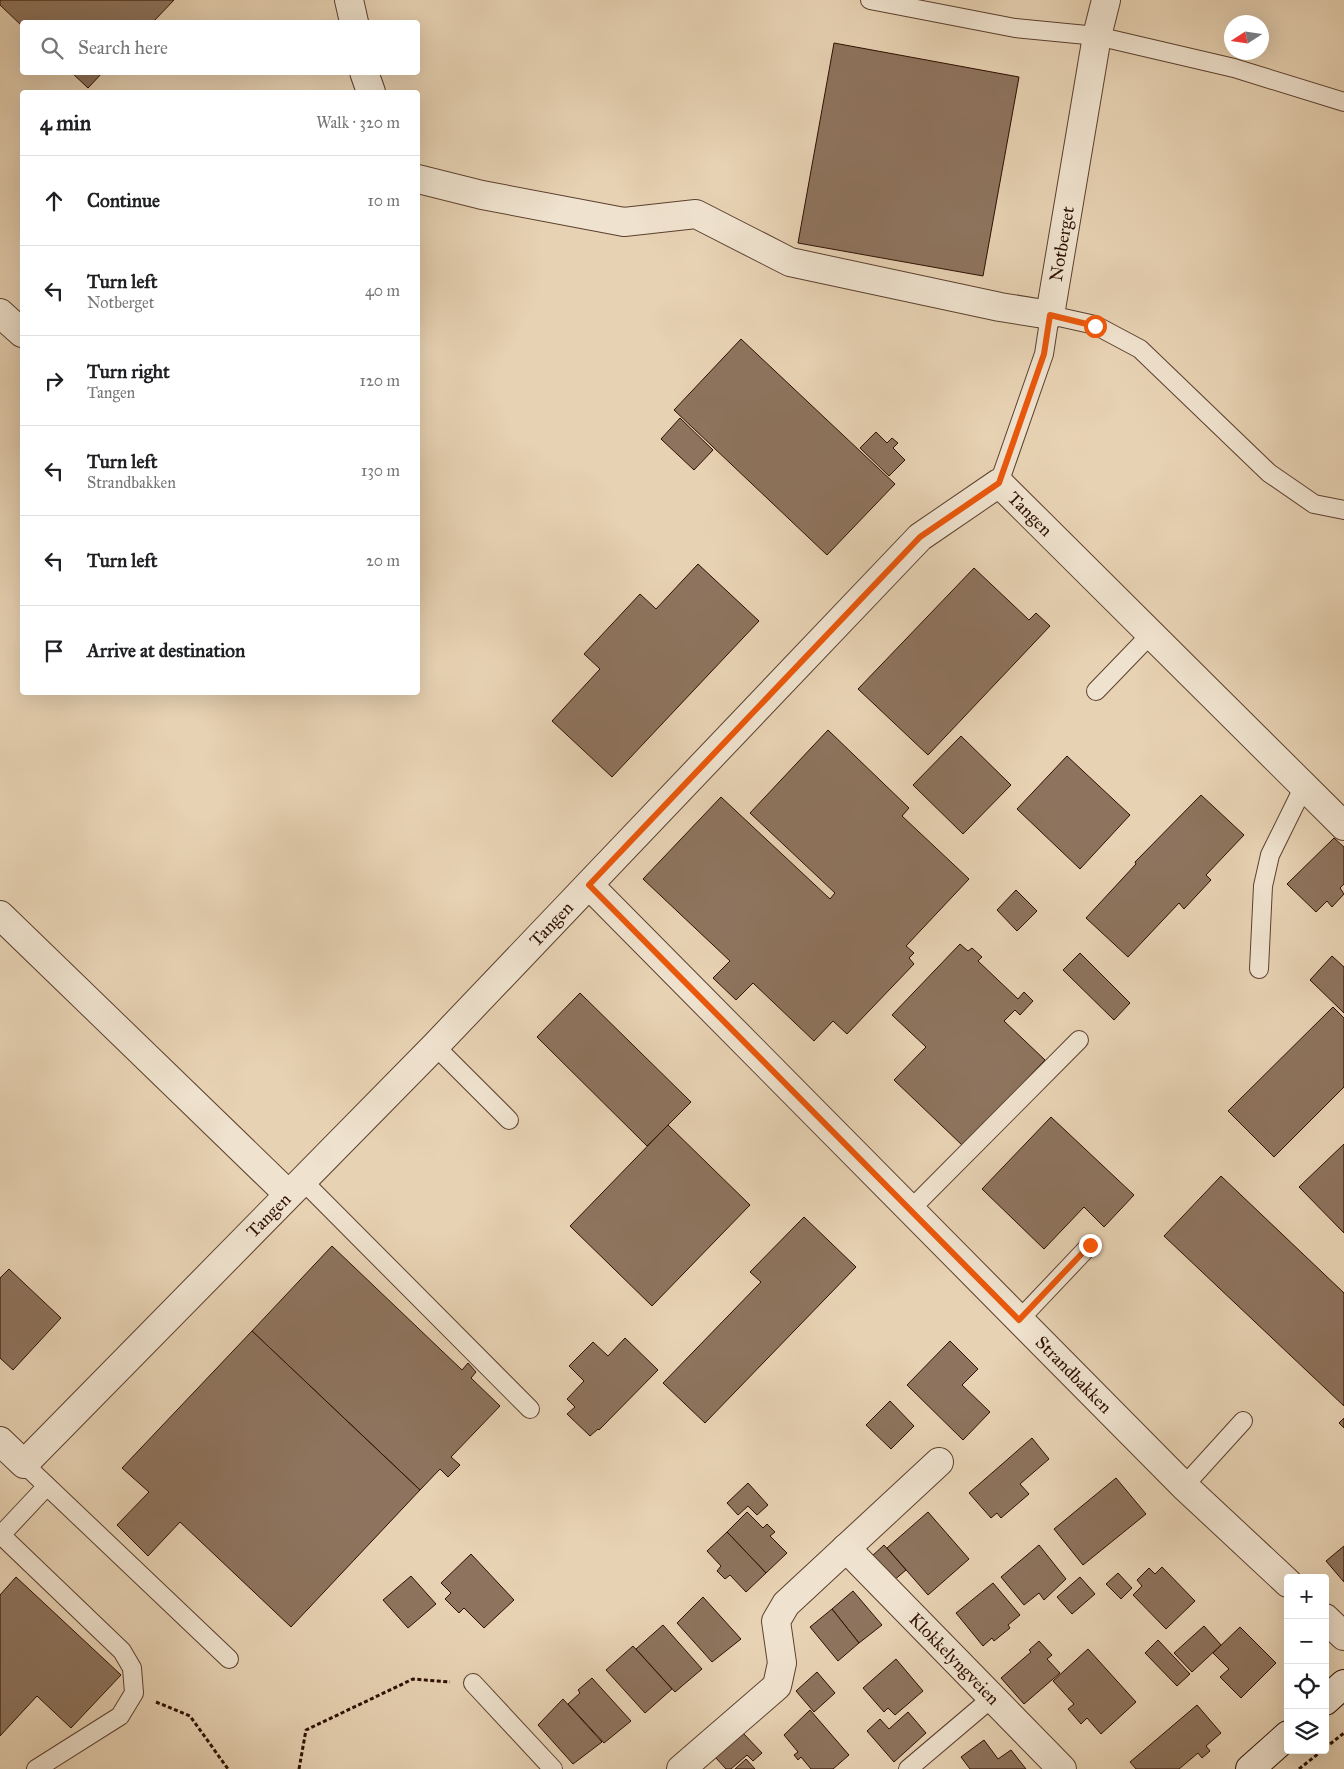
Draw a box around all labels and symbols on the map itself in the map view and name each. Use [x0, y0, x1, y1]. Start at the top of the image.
north arrow [1224, 15, 1269, 60]
street label: Notberget [1045, 204, 1079, 283]
route start [1084, 315, 1107, 338]
street label: Tangen [1003, 487, 1057, 541]
street label: Tangen [525, 897, 578, 951]
street label: Tangen [242, 1188, 296, 1242]
route end [1079, 1234, 1102, 1257]
street label: Strandbakken [1031, 1331, 1117, 1418]
street label: Klokkelyngveien [904, 1608, 1004, 1710]

